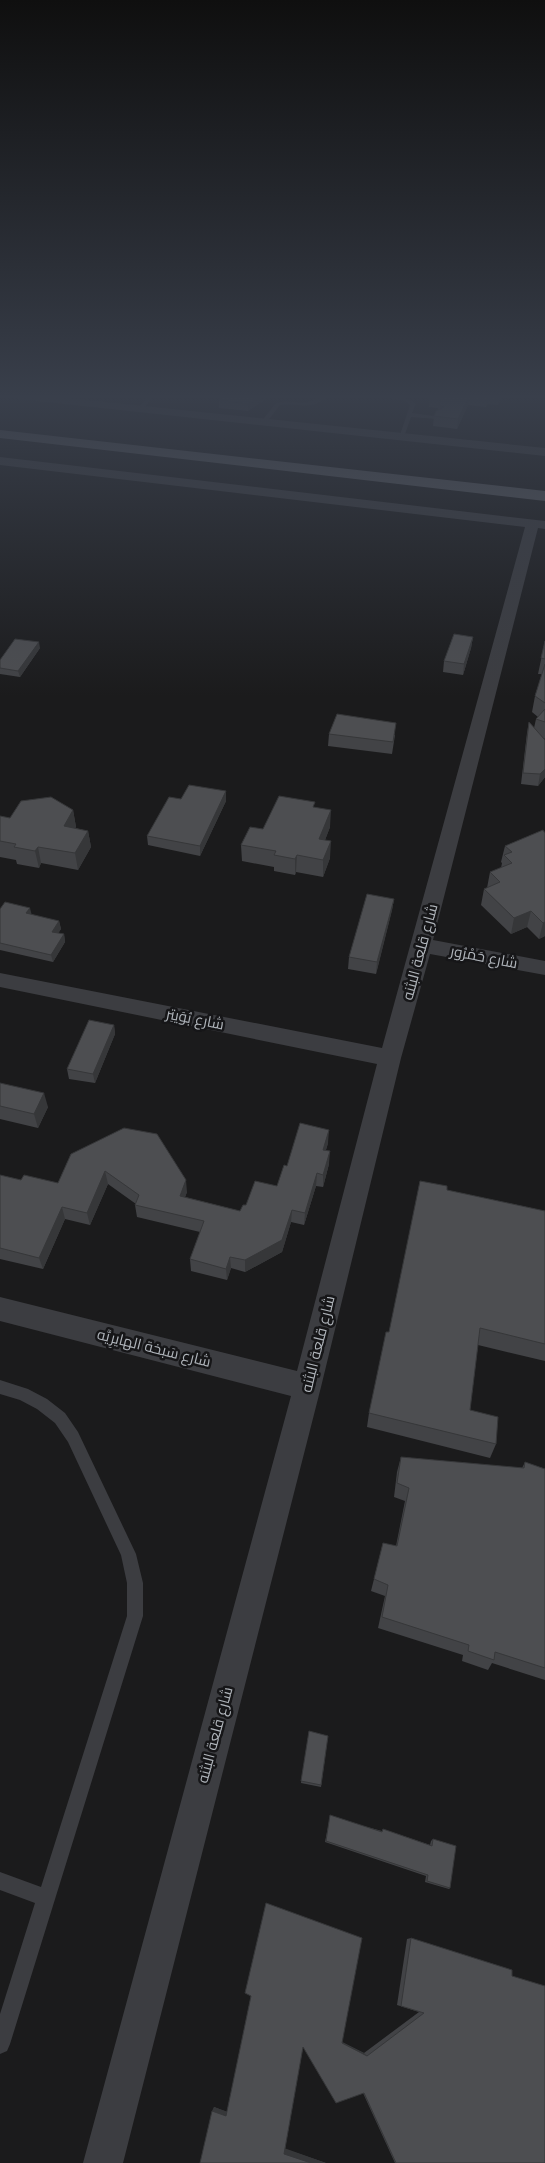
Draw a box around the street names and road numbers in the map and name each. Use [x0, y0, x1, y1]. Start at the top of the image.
street label: شارع قلعة البثنه [398, 902, 443, 1003]
street label: شارع حَمْرُور [447, 941, 519, 974]
street label: شارع بُوَيتِر [163, 1004, 225, 1035]
street label: شارع قلعة البثنه [297, 1294, 341, 1395]
street label: شارع سَبخة الهايرِيَّه [95, 1325, 213, 1373]
street label: شارع قلعة البثنه [193, 1685, 238, 1786]

